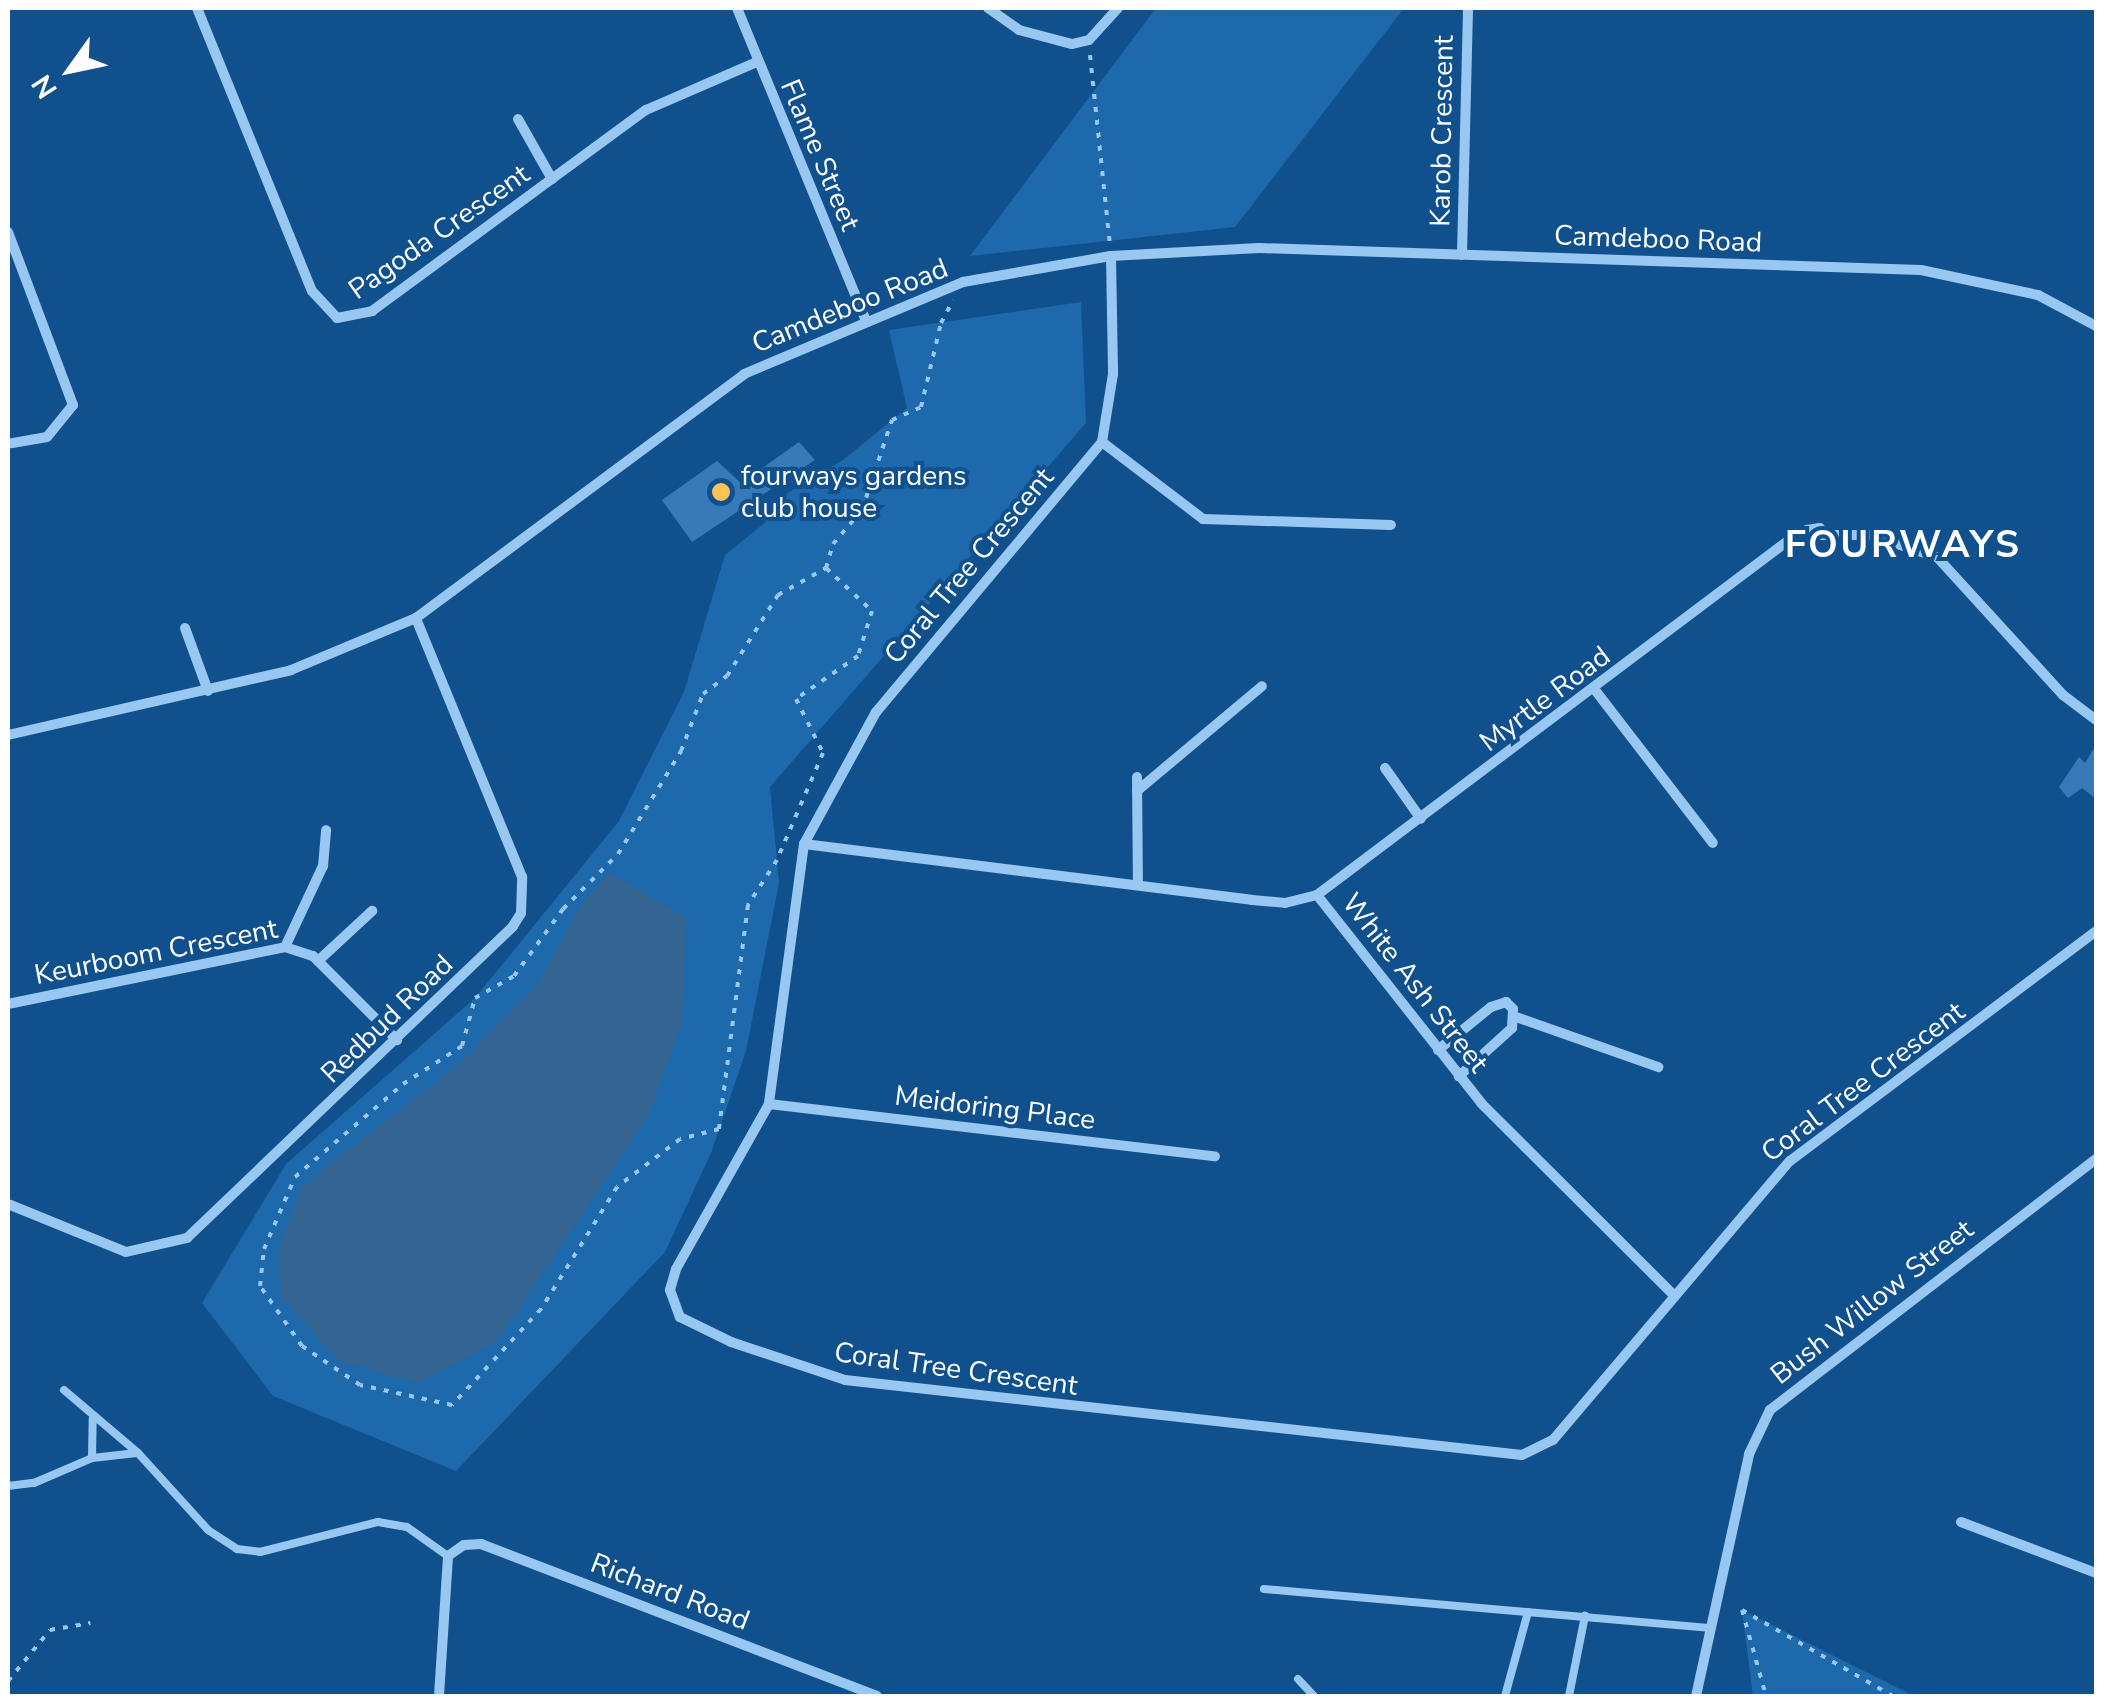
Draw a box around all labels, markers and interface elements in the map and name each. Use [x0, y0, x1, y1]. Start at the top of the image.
north arrow [20, 20, 120, 120]
street label: Karob Crescent [1424, 35, 1460, 227]
text: N [23, 67, 66, 105]
street label: Flame Street [773, 74, 867, 236]
street label: Pagoda Crescent [342, 157, 536, 307]
street label: Camdeboo Road [1553, 219, 1763, 259]
street label: Camdeboo Road [747, 251, 953, 361]
place label: fourways gardens club house [741, 459, 966, 525]
street label: Coral Tree Crescent [877, 461, 1061, 671]
marker: fourways gardens club house [710, 481, 732, 503]
district label: FOURWAYS [1785, 522, 2021, 568]
street label: Myrtle Road [1473, 639, 1617, 759]
street label: White Ash Street [1335, 887, 1495, 1079]
street label: Keurboom Crescent [32, 912, 280, 992]
street label: Redbud Road [314, 948, 460, 1090]
street label: Coral Tree Crescent [1755, 995, 1971, 1169]
street label: Meidoring Place [893, 1079, 1097, 1137]
street label: Bush Willow Street [1764, 1213, 1980, 1391]
street label: Coral Tree Crescent [832, 1335, 1080, 1403]
street label: Richard Road [586, 1546, 754, 1638]

